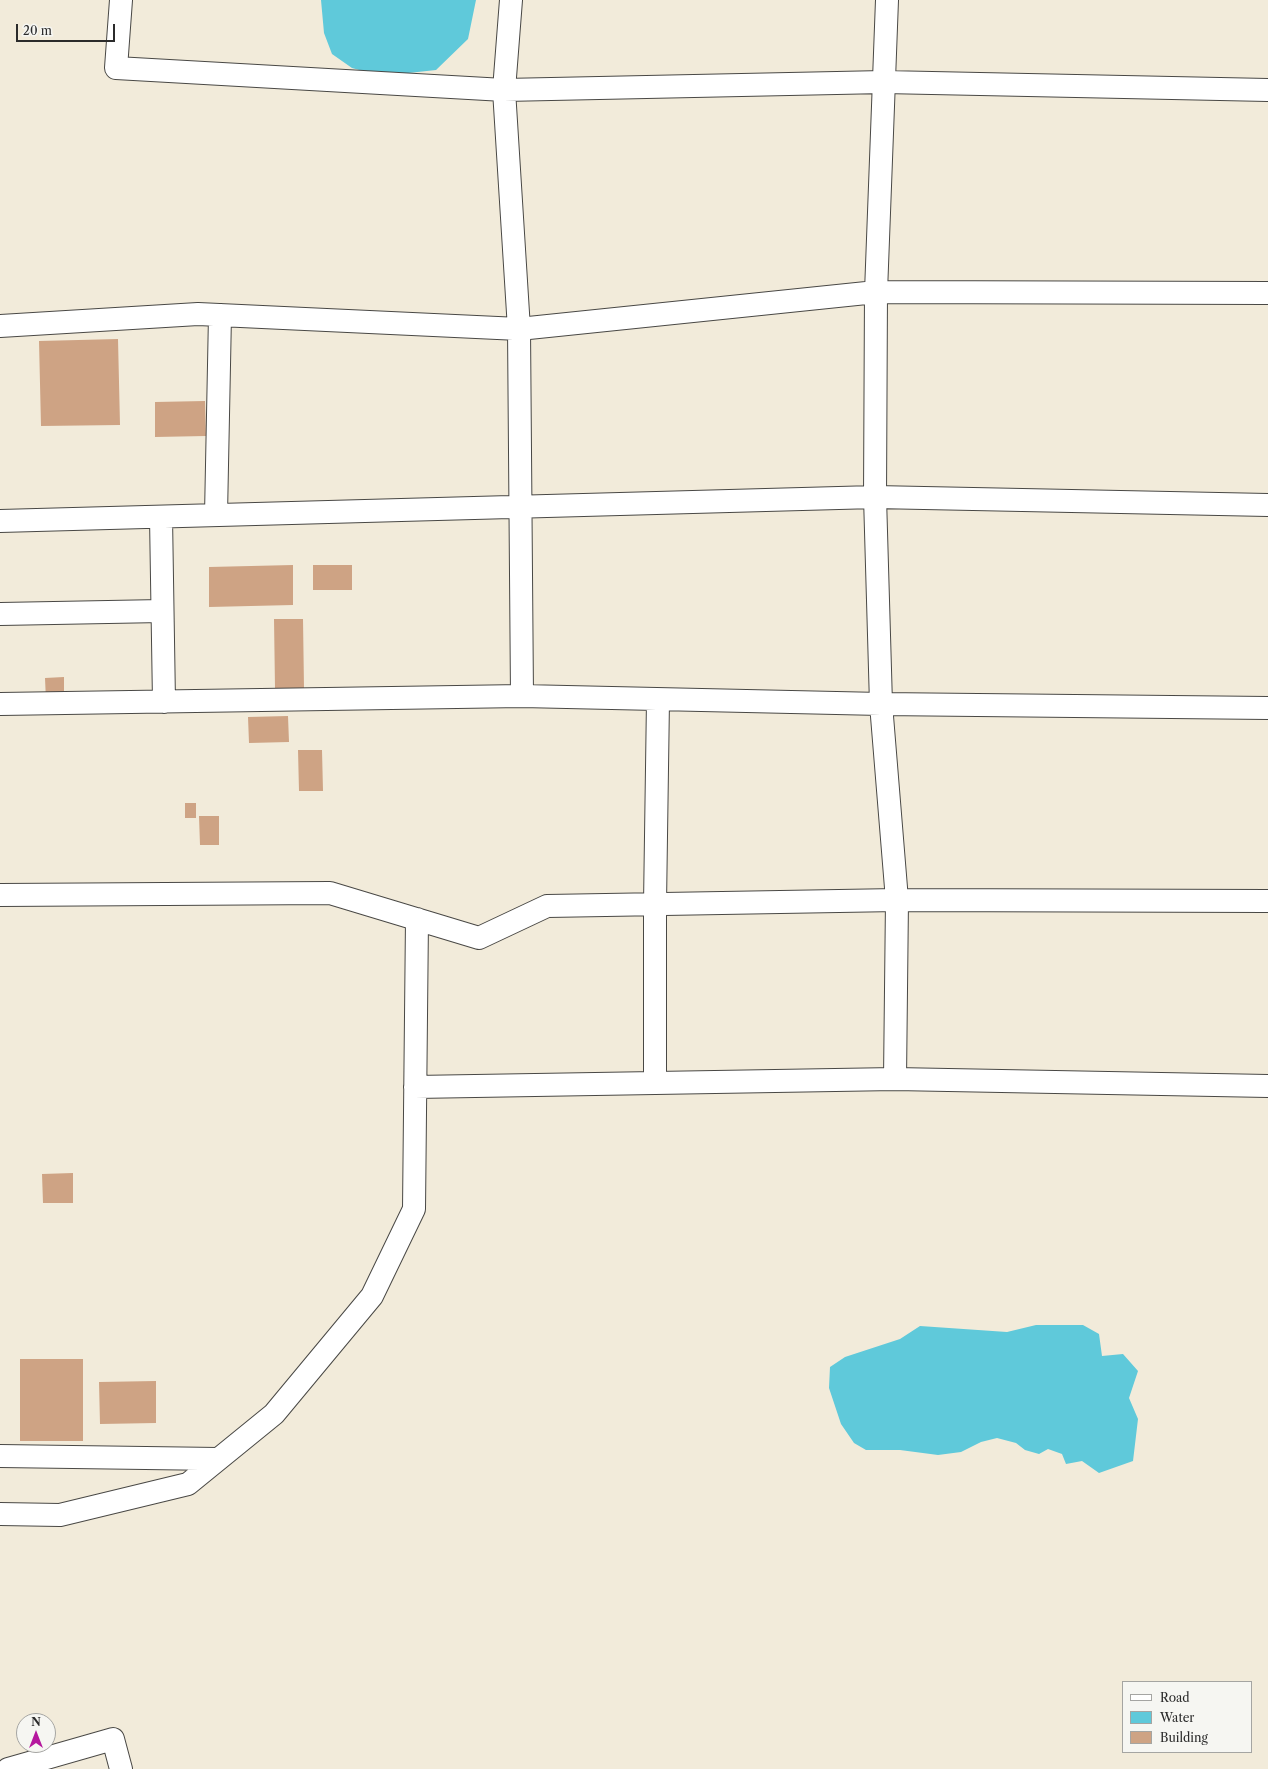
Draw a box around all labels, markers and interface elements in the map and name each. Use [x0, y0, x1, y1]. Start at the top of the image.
scale bar [18, 16, 117, 42]
text: 20 m [23, 23, 52, 38]
legend [1122, 1681, 1252, 1753]
text: Road [1160, 1690, 1190, 1705]
text: Water [1160, 1710, 1194, 1725]
north arrow [16, 1713, 56, 1753]
text: N [31, 1715, 41, 1729]
text: Building [1160, 1730, 1208, 1745]

